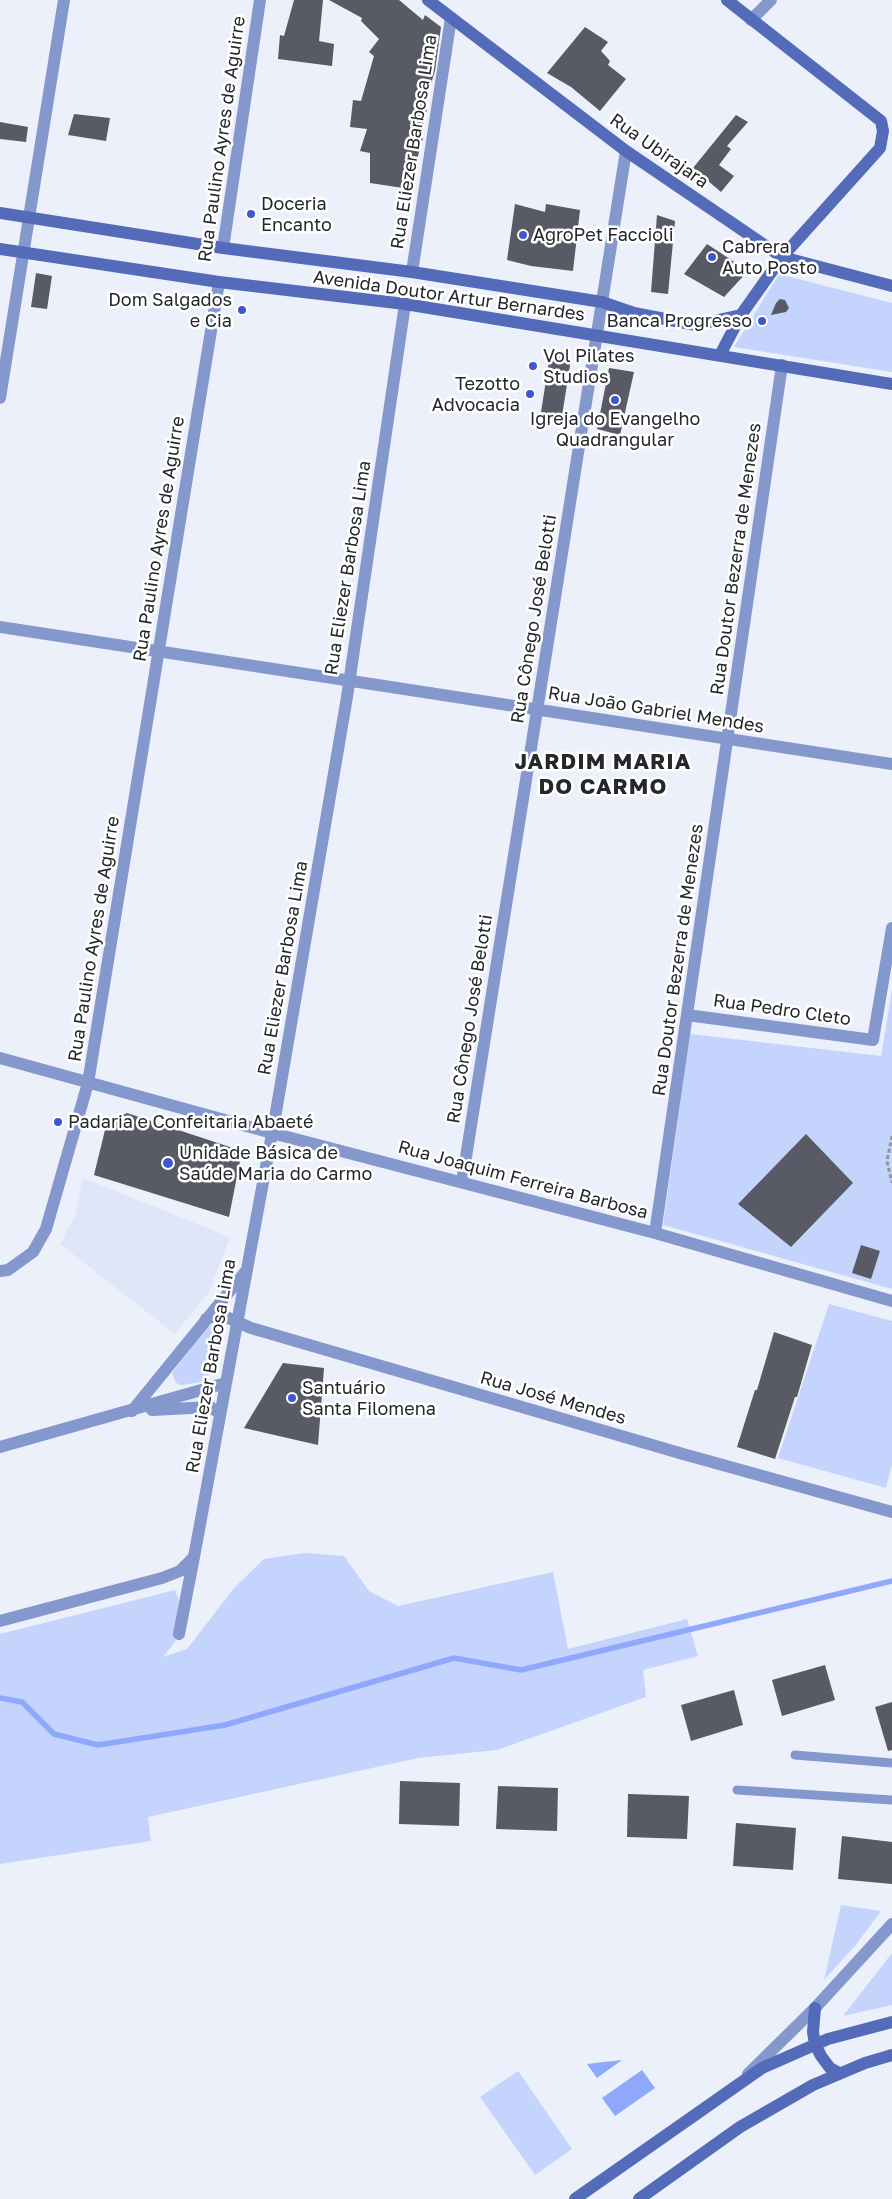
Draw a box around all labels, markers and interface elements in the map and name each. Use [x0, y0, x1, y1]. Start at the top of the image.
street label: Rua Paulino Ayres de Aguirre [194, 14, 250, 264]
street label: Rua Eliezer Barbosa Lima [386, 33, 442, 251]
street label: Rua Ubirajara [606, 109, 712, 193]
place label: Doceria Encanto [261, 193, 332, 235]
marker: Doceria Encanto [245, 208, 257, 220]
place label: AgroPet Faccioli [533, 224, 674, 246]
marker: AgroPet Faccioli [517, 229, 529, 241]
place label: Cabrera Auto Posto [722, 236, 817, 278]
marker: Cabrera Auto Posto [706, 251, 718, 263]
street label: Avenida Doutor Artur Bernardes [312, 266, 586, 326]
place label: Dom Salgados e Cia [108, 289, 232, 332]
marker: Dom Salgados e Cia [236, 304, 248, 316]
place label: Banca Progresso [607, 310, 752, 332]
marker: Banca Progresso [756, 315, 768, 327]
place label: Vol Pilates Studios [543, 345, 635, 388]
marker: Vol Pilates Studios [527, 360, 539, 372]
place label: Tezotto Advocacia [432, 373, 520, 416]
marker: Tezotto Advocacia [524, 388, 536, 400]
marker: Igreja do Evangelho Quadrangular [609, 394, 621, 406]
place label: Igreja do Evangelho Quadrangular [530, 408, 700, 450]
street label: Rua Paulino Ayres de Aguirre [129, 415, 189, 663]
street label: Rua Doutor Bezerra de Menezes [706, 422, 766, 696]
street label: Rua Eliezer Barbosa Lima [320, 459, 376, 677]
street label: Rua Cônego José Belotti [507, 513, 561, 725]
street label: Rua João Gabriel Mendes [547, 682, 765, 738]
district label: JARDIM MARIA DO CARMO [513, 749, 693, 800]
street label: Rua Paulino Ayres de Aguirre [64, 815, 124, 1063]
street label: Rua Doutor Bezerra de Menezes [648, 823, 708, 1097]
street label: Rua Eliezer Barbosa Lima [254, 859, 312, 1077]
street label: Rua Cônego José Belotti [443, 913, 497, 1125]
street label: Rua Pedro Cleto [712, 990, 852, 1030]
place label: Padaria e Confeitaria Abaeté [68, 1111, 314, 1133]
marker: Padaria e Confeitaria Abaeté [52, 1116, 64, 1128]
street label: Rua Joaquim Ferreira Barbosa [396, 1136, 650, 1224]
place label: Unidade Básica de Saúde Maria do Carmo [179, 1142, 372, 1184]
marker: Unidade Básica de Saúde Maria do Carmo [161, 1156, 175, 1170]
street label: Rua Eliezer Barbosa Lima [182, 1257, 240, 1475]
street label: Rua José Mendes [478, 1367, 628, 1429]
place label: Santuário Santa Filomena [302, 1377, 436, 1420]
marker: Santuário Santa Filomena [286, 1392, 298, 1404]

